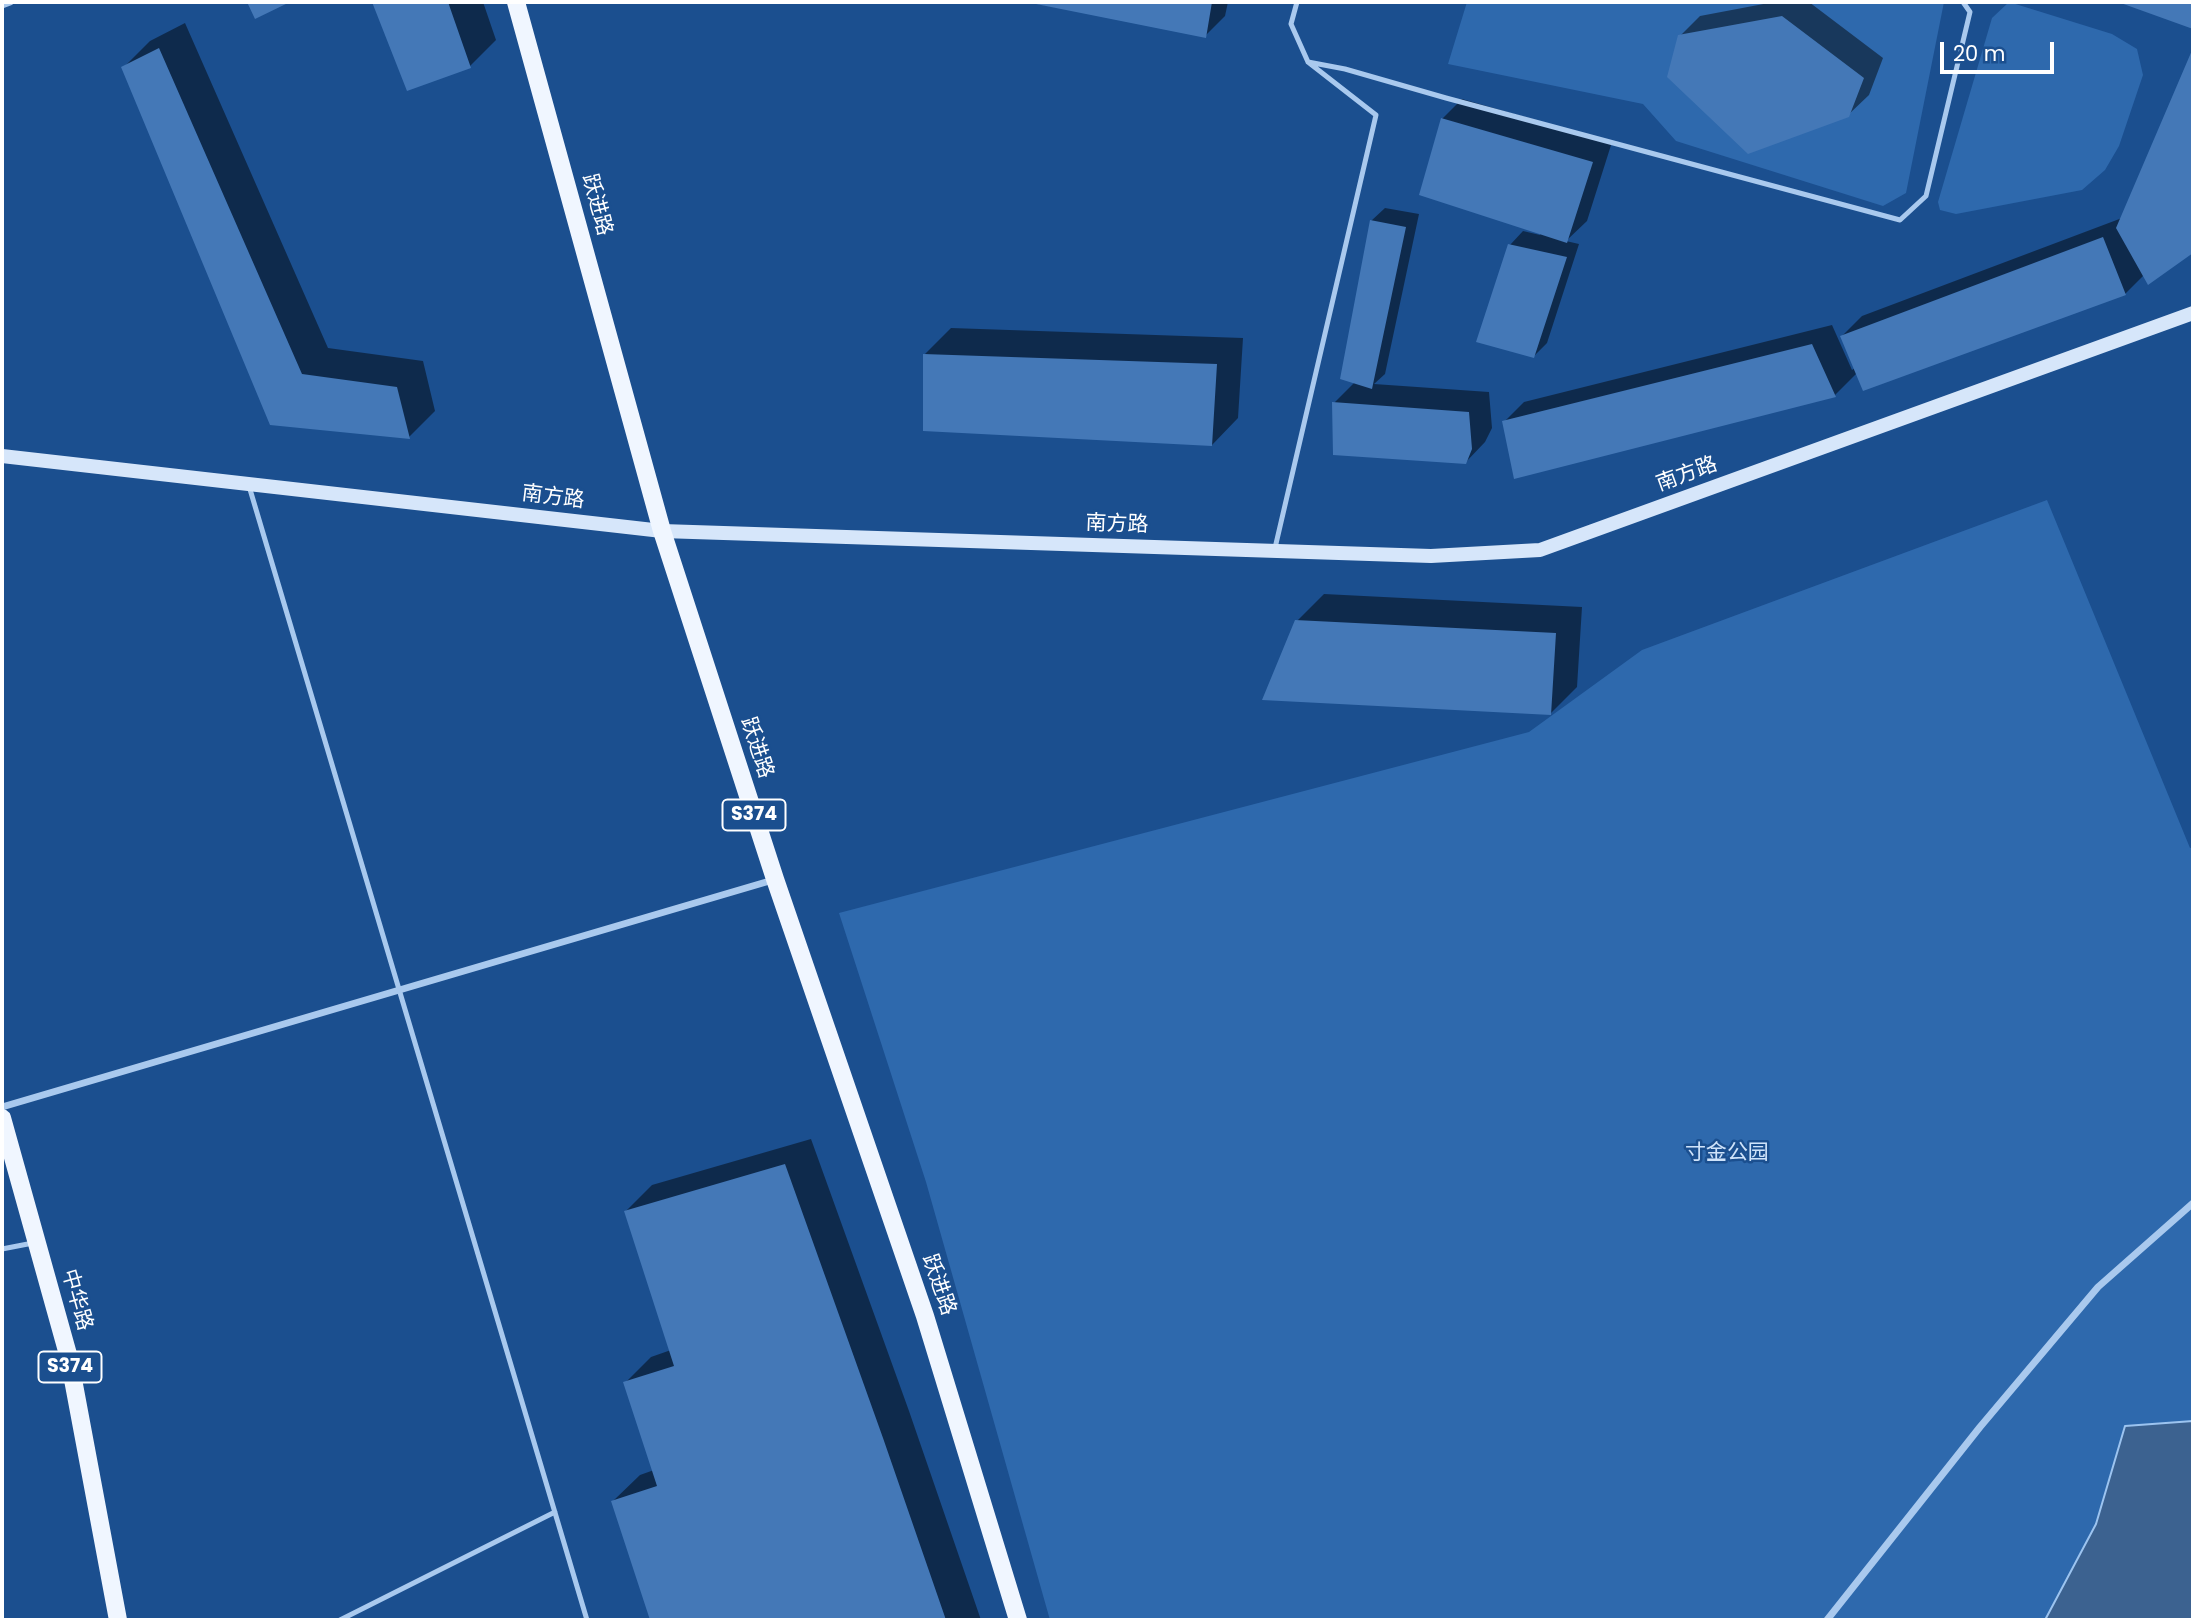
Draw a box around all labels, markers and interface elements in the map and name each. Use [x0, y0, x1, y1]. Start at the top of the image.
scale bar [1943, 28, 2057, 72]
text: 20 m [1953, 39, 2006, 68]
street label: 跃进路 [576, 171, 616, 239]
street label: 南方路 [1653, 452, 1721, 498]
street label: 南方路 [520, 482, 586, 514]
street label: 南方路 [1085, 511, 1149, 539]
street label: 跃进路 [734, 714, 778, 782]
road number: S374 [722, 800, 786, 830]
park label: 寸金公园 [1685, 1141, 1769, 1167]
street label: 跃进路 [916, 1251, 960, 1319]
street label: 中华路 [55, 1266, 97, 1334]
road number: S374 [38, 1352, 102, 1382]

